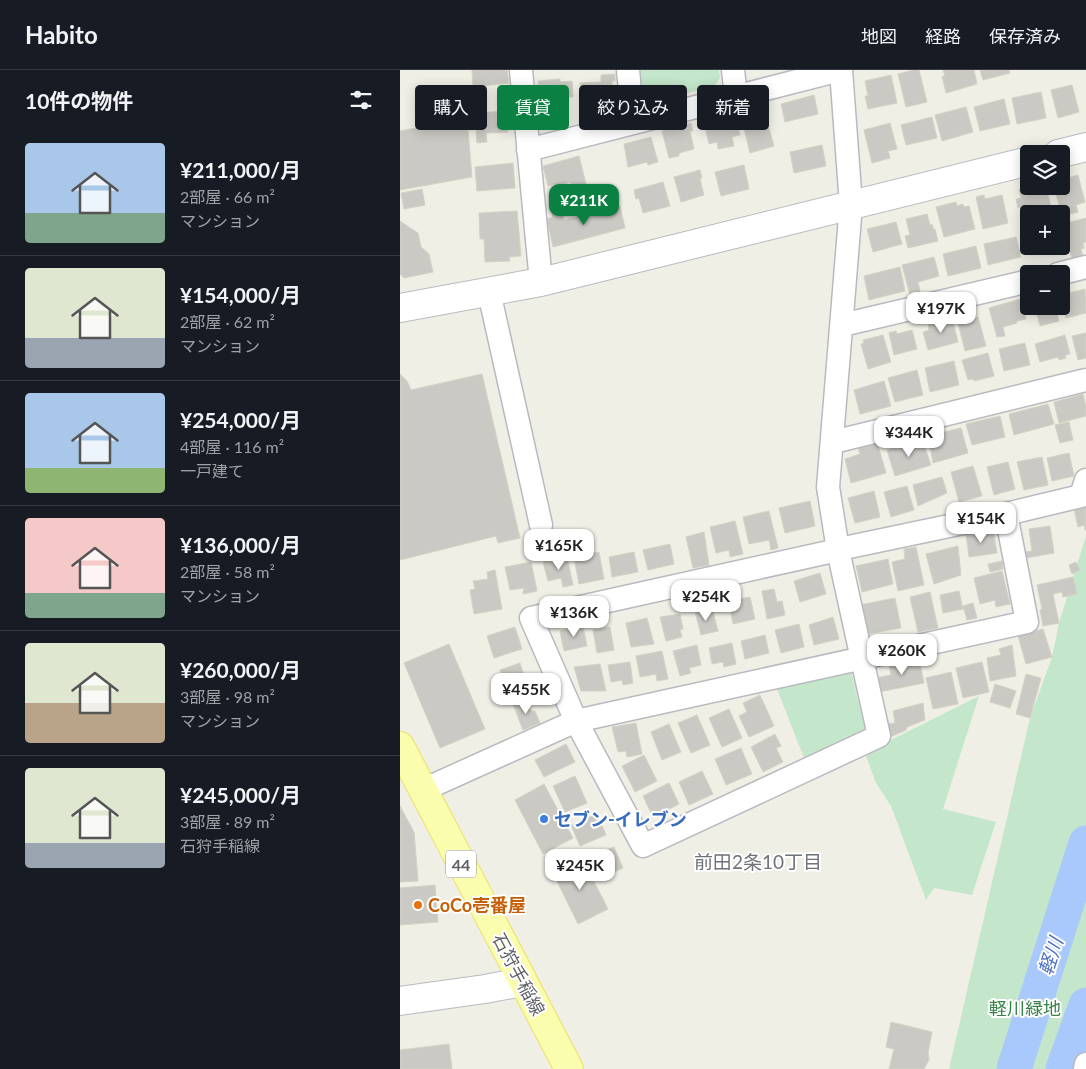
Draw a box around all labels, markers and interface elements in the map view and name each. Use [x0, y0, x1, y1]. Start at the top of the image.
text: Habito [25, 20, 98, 49]
text: 地図 [861, 25, 897, 47]
text: 経路 [925, 25, 961, 47]
text: 保存済み [989, 25, 1061, 47]
chip: 購入 [415, 85, 487, 130]
chip: 賃貸 [497, 85, 569, 130]
chip: 絞り込み [579, 85, 687, 130]
chip: 新着 [697, 85, 769, 130]
icon: filters [347, 86, 375, 114]
text: 10件の物件 [25, 88, 133, 113]
map controls [1020, 145, 1070, 315]
button: layers [1020, 145, 1070, 195]
text: ¥211,000/月 [180, 157, 301, 182]
icon: home [65, 163, 125, 223]
pin: ¥211K [549, 184, 619, 226]
text: 2部屋 · 66 m² [180, 187, 275, 206]
text: ¥211K [560, 190, 608, 209]
button: + [1020, 205, 1070, 255]
text: マンション [180, 211, 260, 230]
button: − [1020, 265, 1070, 315]
text: ¥154,000/月 [180, 282, 301, 307]
icon: home [65, 288, 125, 348]
pin: ¥197K [906, 292, 976, 334]
text: ¥197K [917, 298, 965, 317]
text: 2部屋 · 62 m² [180, 312, 275, 331]
text: マンション [180, 336, 260, 355]
text: ¥254,000/月 [180, 407, 301, 432]
icon: home [65, 413, 125, 473]
pin: ¥344K [874, 416, 944, 458]
text: ¥344K [885, 422, 933, 441]
text: 4部屋 · 116 m² [180, 437, 284, 456]
text: 一戸建て [180, 461, 244, 480]
pin: ¥154K [946, 502, 1016, 544]
text: ¥154K [957, 508, 1005, 527]
pin: ¥165K [524, 528, 594, 571]
text: ¥136,000/月 [180, 532, 301, 557]
text: ¥165K [535, 535, 583, 554]
icon: home [65, 538, 125, 598]
text: 2部屋 · 58 m² [180, 562, 275, 581]
pin: ¥254K [671, 580, 741, 622]
text: マンション [180, 586, 260, 605]
text: ¥254K [682, 586, 730, 605]
pin: ¥136K [539, 596, 609, 638]
text: ¥136K [550, 602, 598, 621]
pin: ¥260K [867, 634, 937, 676]
text: ¥260K [878, 640, 926, 659]
text: ¥260,000/月 [180, 657, 301, 682]
icon: home [65, 663, 125, 723]
pin: ¥455K [491, 672, 561, 715]
text: ¥455K [502, 679, 550, 698]
text: 3部屋 · 98 m² [180, 687, 275, 706]
text: マンション [180, 711, 260, 730]
text: ¥245,000/月 [180, 782, 301, 807]
icon: home [65, 788, 125, 848]
place label: セブン-イレブン [554, 808, 687, 830]
text: 3部屋 · 89 m² [180, 812, 275, 831]
marker: セブン-イレブン [538, 813, 550, 825]
text: 石狩手稲線 [180, 836, 260, 855]
pin: ¥245K [545, 848, 615, 891]
district label: 前田2条10丁目 [694, 850, 822, 873]
road number: 44 [446, 851, 476, 878]
text: ¥245K [556, 855, 604, 874]
place label: CoCo壱番屋 [428, 894, 526, 916]
marker: CoCo壱番屋 [412, 899, 424, 911]
street label: 石狩手稲線 [488, 929, 550, 1019]
water label: 軽川 [1033, 932, 1067, 978]
park label: 軽川緑地 [989, 997, 1061, 1019]

